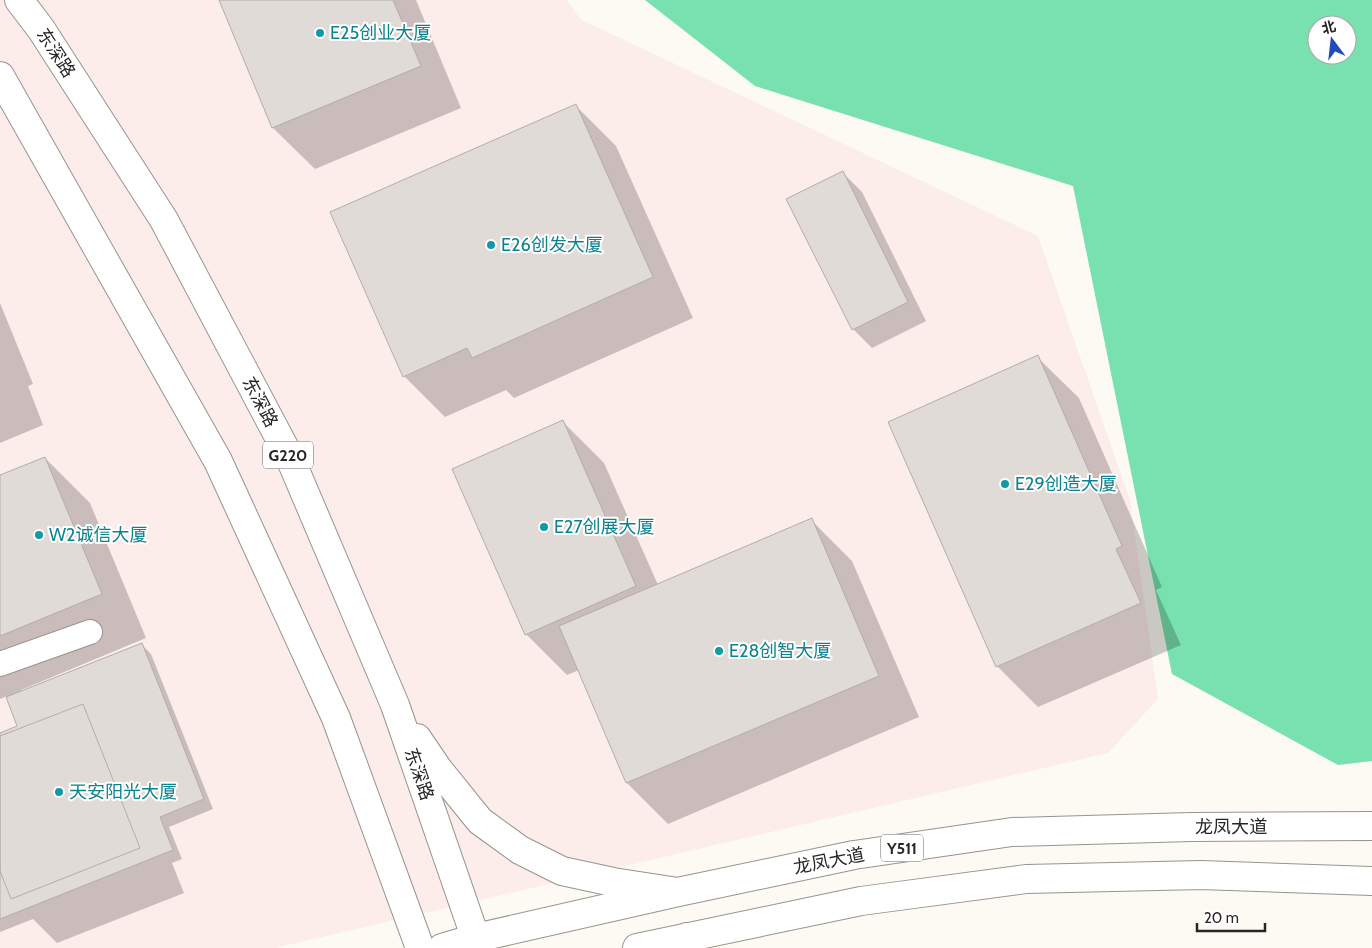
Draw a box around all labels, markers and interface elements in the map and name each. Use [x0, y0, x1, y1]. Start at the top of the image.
north arrow [1307, 15, 1357, 65]
text: 北 [1320, 17, 1338, 38]
place label: E25创业大厦 [330, 22, 431, 44]
street label: 东深路 [32, 24, 80, 82]
marker: E25创业大厦 [314, 27, 326, 39]
place label: E26创发大厦 [501, 234, 603, 256]
marker: E26创发大厦 [485, 239, 497, 251]
street label: 东深路 [238, 373, 282, 431]
road number: G220 [263, 442, 313, 468]
place label: E29创造大厦 [1015, 473, 1117, 495]
marker: E29创造大厦 [999, 478, 1011, 490]
place label: E27创展大厦 [554, 516, 654, 538]
marker: E27创展大厦 [538, 521, 550, 533]
place label: W2诚信大厦 [49, 524, 147, 546]
marker: W2诚信大厦 [33, 529, 45, 541]
place label: E28创智大厦 [729, 640, 831, 662]
marker: E28创智大厦 [713, 645, 725, 657]
street label: 东深路 [400, 745, 438, 803]
place label: 天安阳光大厦 [69, 781, 177, 803]
marker: 天安阳光大厦 [53, 786, 65, 798]
street label: 龙凤大道 [1195, 816, 1267, 838]
road number: Y511 [881, 834, 923, 861]
street label: 龙凤大道 [792, 843, 866, 879]
scale bar [1197, 900, 1264, 932]
text: 20 m [1204, 909, 1239, 927]

